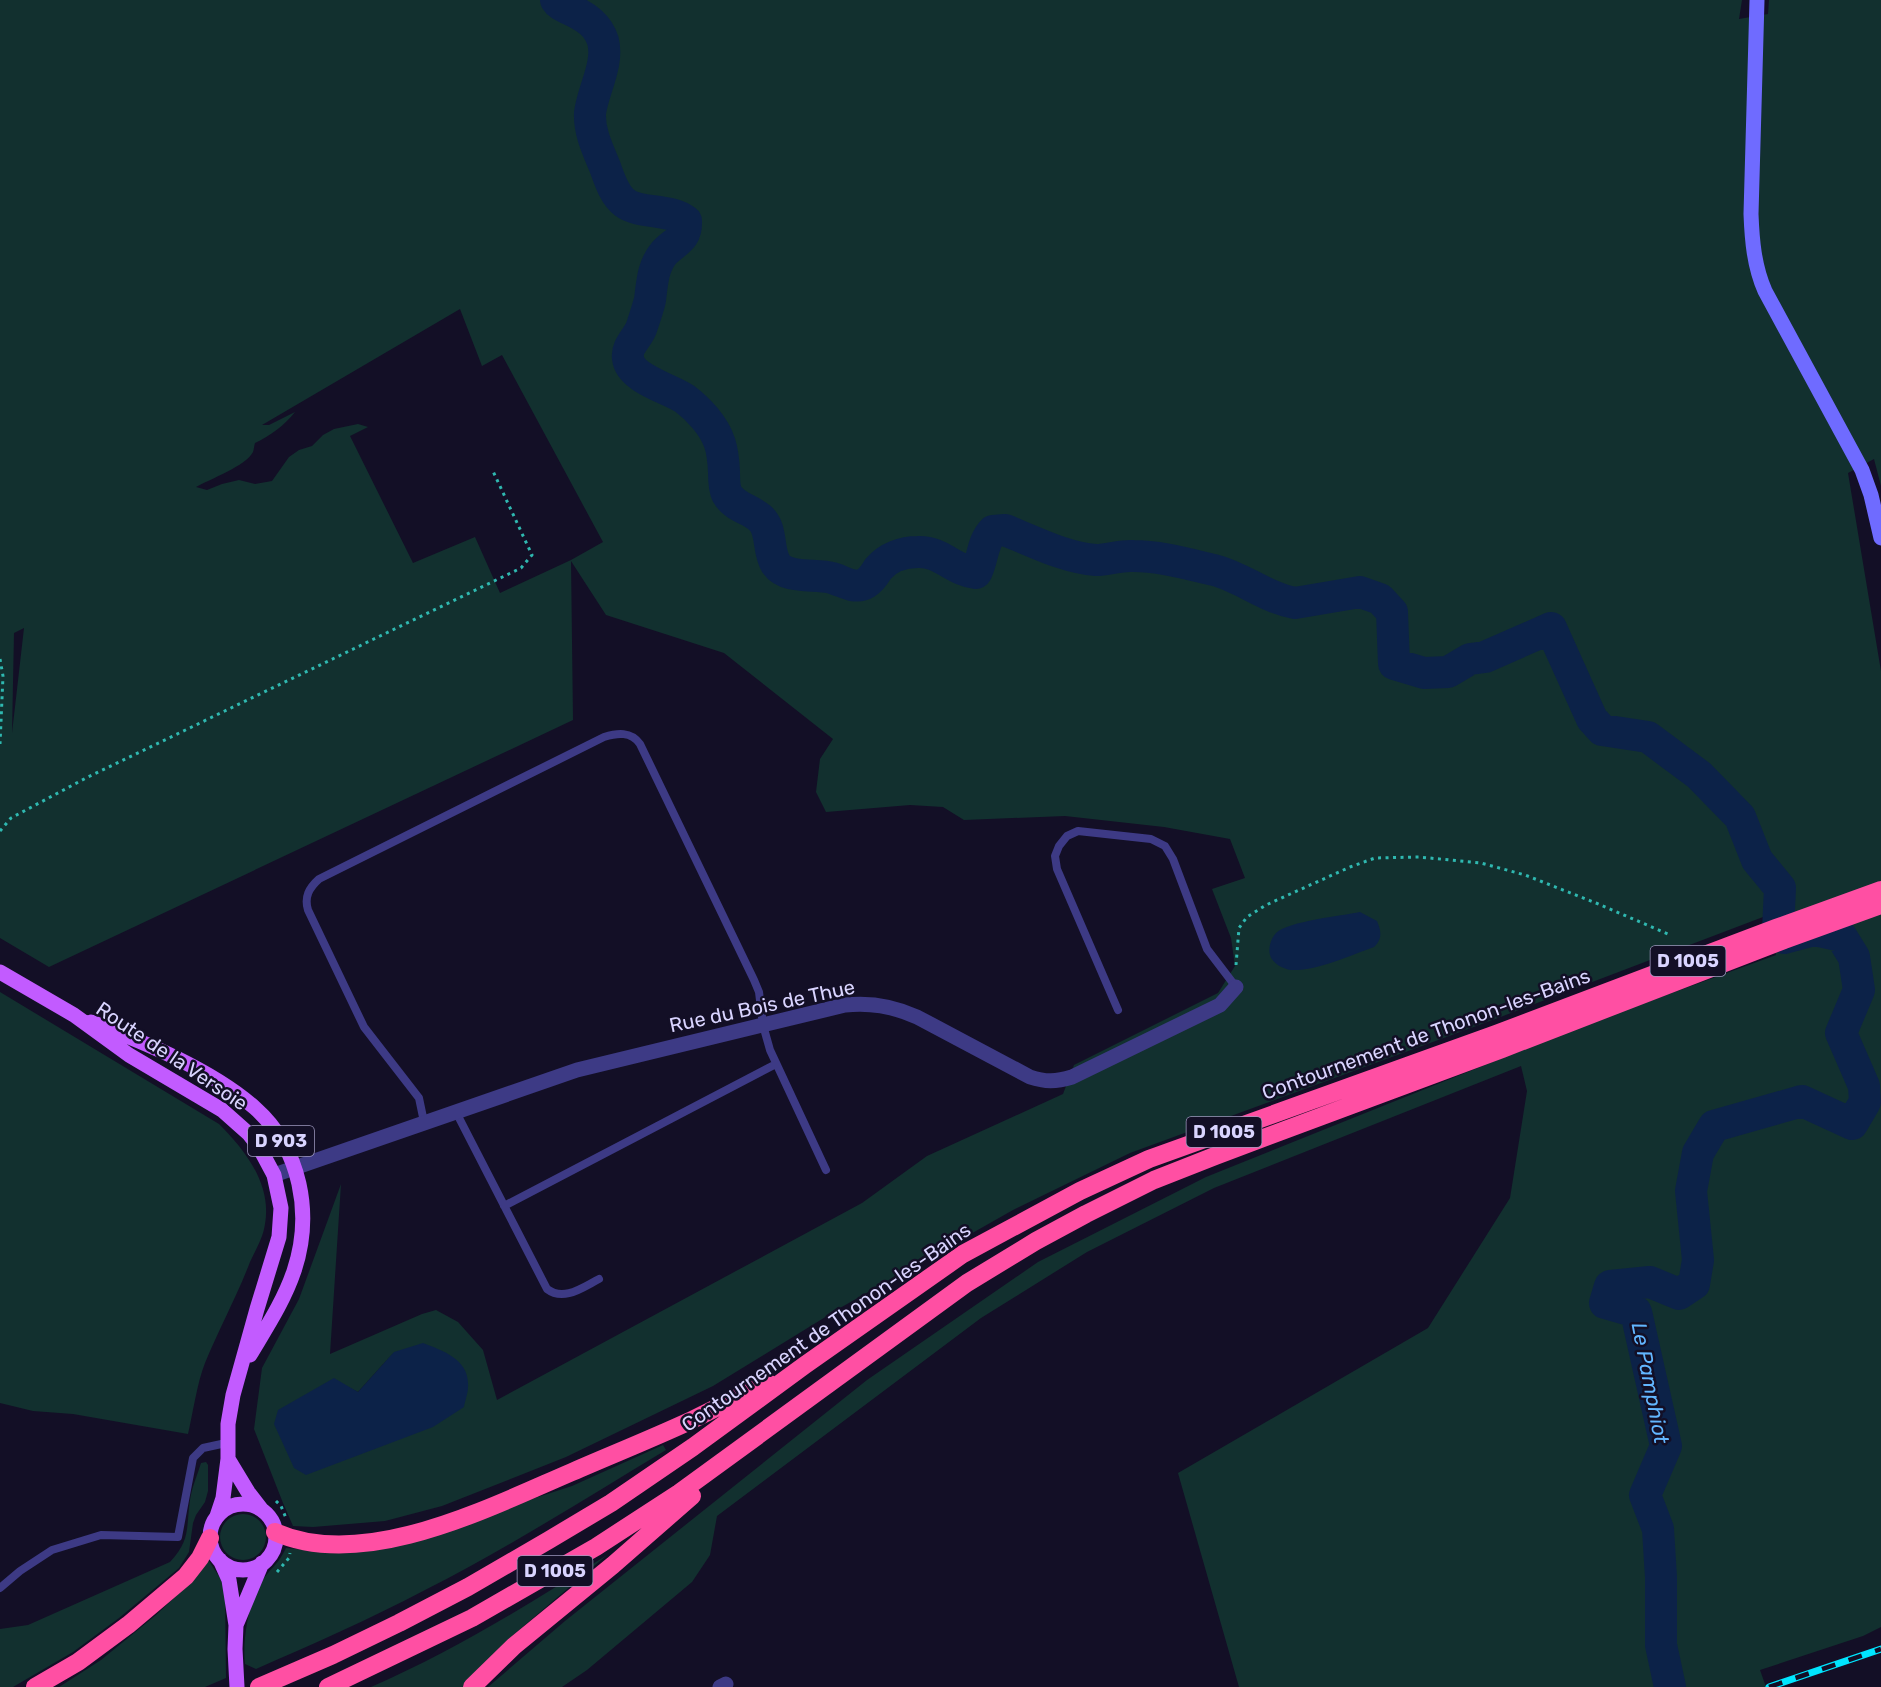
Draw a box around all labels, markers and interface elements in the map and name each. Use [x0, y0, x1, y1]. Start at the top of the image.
road number: D 1005 [1650, 946, 1726, 976]
street label: Contournement de Thonon-les-Bains [1259, 963, 1593, 1105]
street label: Rue du Bois de Thue [667, 975, 857, 1037]
street label: Route de la Versoie [92, 996, 252, 1116]
road number: D 1005 [1186, 1117, 1262, 1147]
road number: D 903 [248, 1126, 314, 1156]
street label: Contournement de Thonon-les-Bains [677, 1217, 975, 1437]
water label: Le Pamphiot [1626, 1320, 1675, 1447]
road number: D 1005 [518, 1556, 592, 1586]

